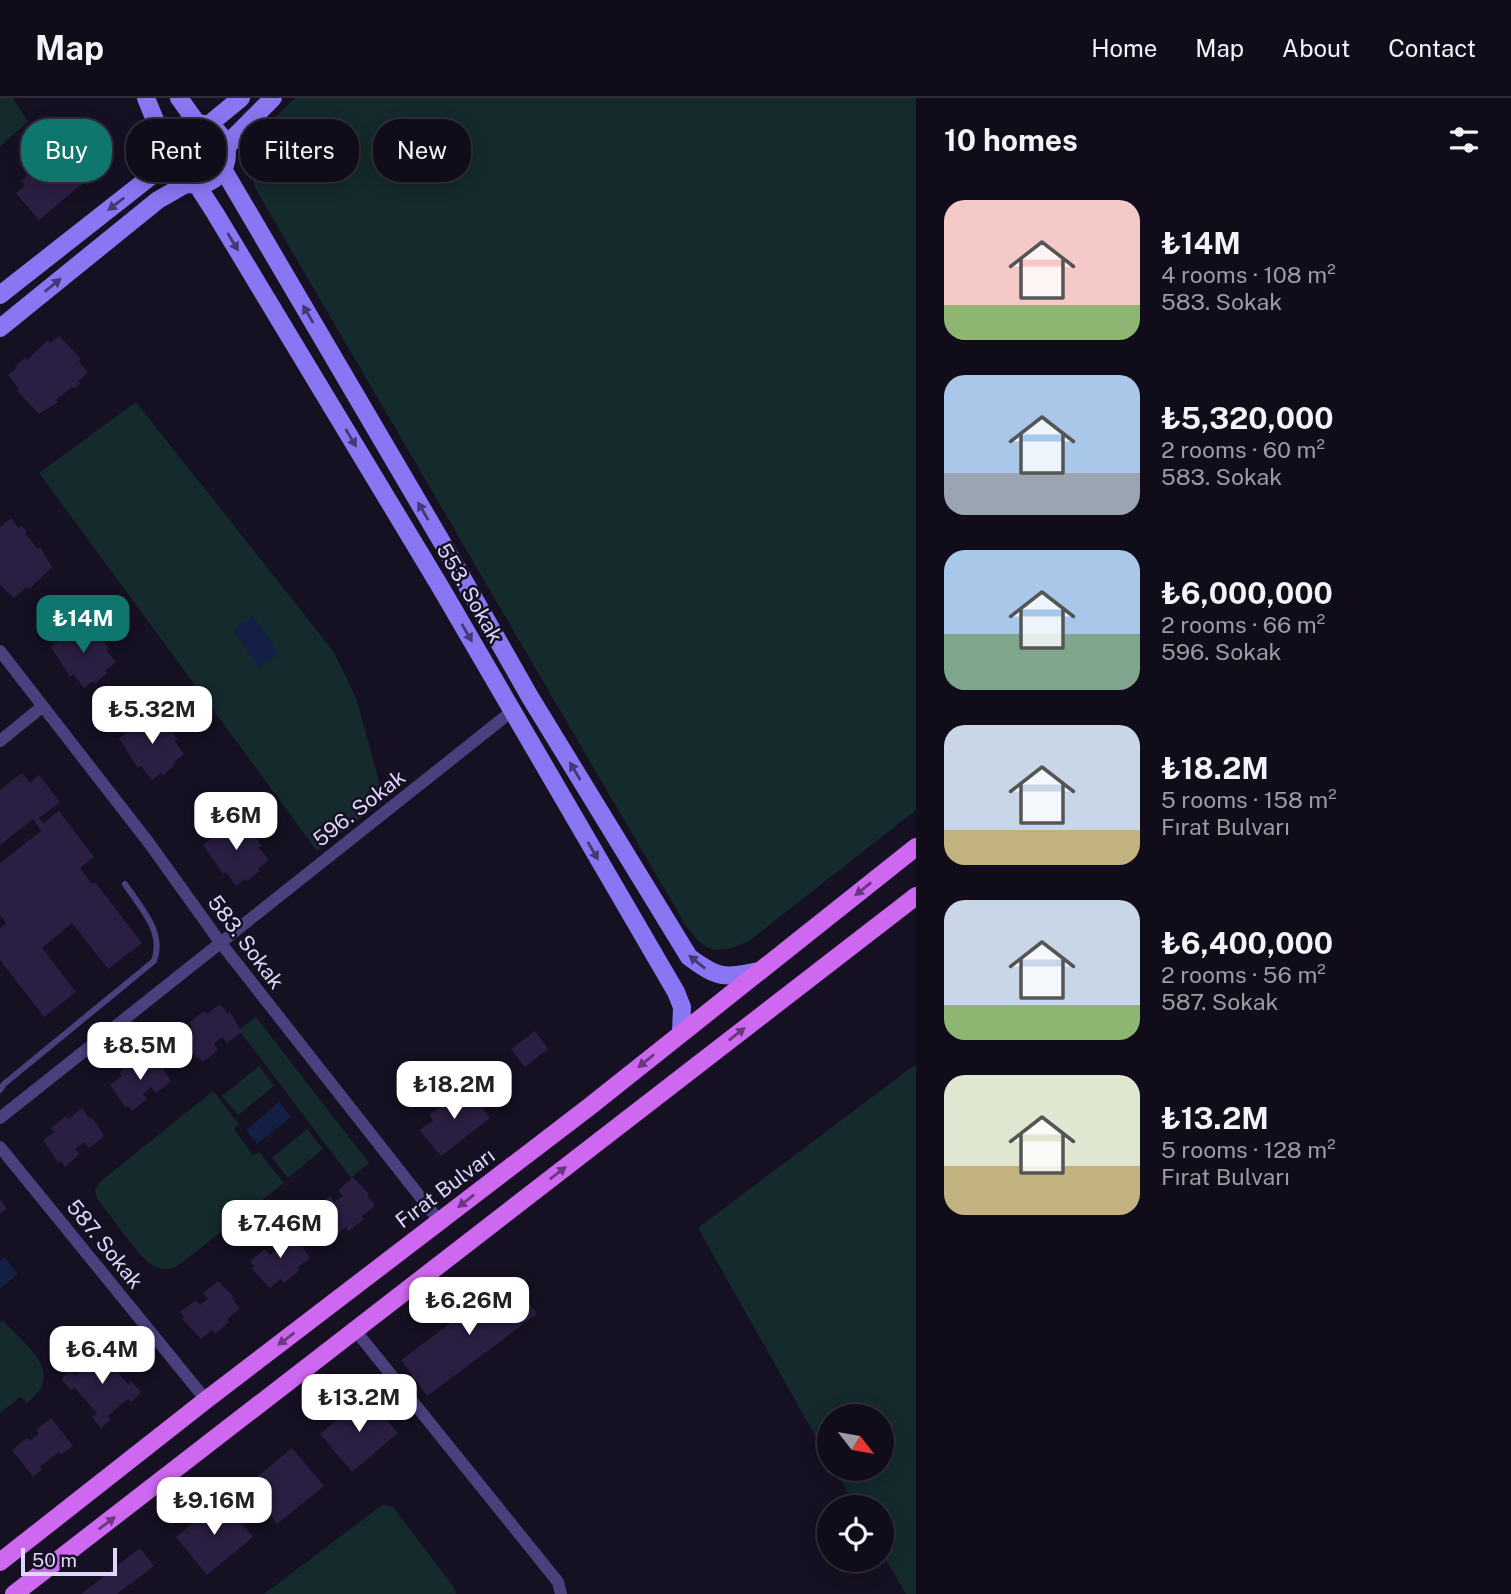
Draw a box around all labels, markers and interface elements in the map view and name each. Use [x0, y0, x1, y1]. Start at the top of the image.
text: Map [35, 29, 104, 67]
text: Home [1091, 34, 1157, 62]
text: Map [1195, 34, 1244, 62]
text: About [1282, 34, 1350, 62]
text: Contact [1388, 34, 1476, 62]
chip: Buy [21, 119, 112, 182]
chip: Rent [126, 119, 226, 182]
chip: Filters [240, 119, 359, 182]
chip: New [373, 119, 471, 182]
icon: filters [1445, 121, 1483, 159]
text: 10 homes [944, 122, 1078, 158]
one-way arrow [107, 197, 125, 212]
text: ₺14M [1161, 225, 1241, 261]
icon: home [1000, 228, 1084, 312]
one-way arrow [227, 233, 240, 252]
text: 4 rooms · 108 m² [1161, 261, 1336, 288]
one-way arrow [45, 278, 62, 293]
text: 583. Sokak [1161, 288, 1282, 315]
one-way arrow [302, 305, 315, 324]
text: ₺5,320,000 [1161, 400, 1334, 436]
icon: home [1000, 403, 1084, 487]
one-way arrow [344, 428, 357, 447]
text: 2 rooms · 60 m² [1161, 436, 1325, 463]
text: 583. Sokak [1161, 463, 1282, 490]
one-way arrow [417, 501, 430, 520]
street label: 553. Sokak [432, 539, 509, 647]
text: ₺6,000,000 [1161, 575, 1333, 611]
icon: home [1000, 578, 1084, 662]
pin: ₺14M [42, 596, 124, 655]
text: ₺14M [52, 604, 114, 631]
text: 2 rooms · 66 m² [1161, 611, 1325, 638]
one-way arrow [461, 624, 473, 643]
text: 596. Sokak [1161, 638, 1282, 665]
pin: ₺5.32M [95, 686, 209, 746]
text: ₺5.32M [108, 695, 196, 722]
text: ₺18.2M [1161, 750, 1269, 786]
icon: home [1000, 753, 1084, 837]
one-way arrow [569, 761, 582, 780]
street label: 596. Sokak [308, 764, 410, 852]
text: 5 rooms · 158 m² [1161, 786, 1337, 813]
pin: ₺6M [202, 792, 270, 852]
text: ₺6M [210, 801, 262, 828]
text: Fırat Bulvarı [1161, 813, 1290, 840]
one-way arrow [587, 841, 599, 861]
one-way arrow [854, 882, 872, 897]
street label: 583. Sokak [203, 890, 289, 994]
text: ₺6,400,000 [1161, 925, 1333, 961]
icon: home [1000, 928, 1084, 1012]
one-way arrow [688, 955, 705, 970]
text: 2 rooms · 56 m² [1161, 961, 1326, 988]
text: 587. Sokak [1161, 988, 1279, 1015]
pin: ₺8.5M [91, 1023, 189, 1082]
one-way arrow [728, 1026, 746, 1041]
text: ₺8.5M [103, 1031, 177, 1058]
one-way arrow [637, 1053, 654, 1068]
pin: ₺18.2M [397, 1062, 511, 1121]
text: ₺18.2M [413, 1070, 495, 1097]
text: ₺13.2M [1161, 1100, 1269, 1136]
icon: home [1000, 1103, 1084, 1187]
text: 5 rooms · 128 m² [1161, 1136, 1336, 1163]
street label: Fırat Bulvarı [391, 1143, 499, 1233]
text: Fırat Bulvarı [1161, 1163, 1290, 1190]
one-way arrow [548, 1166, 566, 1181]
one-way arrow [458, 1193, 476, 1208]
street label: 587. Sokak [62, 1194, 149, 1294]
pin: ₺7.46M [223, 1200, 337, 1260]
text: ₺7.46M [238, 1209, 322, 1236]
pin: ₺6.26M [412, 1278, 526, 1337]
text: ₺6.26M [425, 1286, 513, 1313]
pin: ₺6.4M [53, 1326, 151, 1386]
one-way arrow [277, 1332, 295, 1347]
text: ₺6.4M [66, 1335, 138, 1362]
pin: ₺13.2M [302, 1374, 416, 1434]
text: ₺13.2M [318, 1383, 400, 1410]
north arrow [817, 1404, 894, 1480]
map controls [817, 1404, 894, 1572]
pin: ₺9.16M [157, 1478, 271, 1537]
text: ₺9.16M [173, 1486, 255, 1513]
button: locate [817, 1495, 894, 1572]
one-way arrow [97, 1515, 115, 1530]
scale bar [21, 1545, 117, 1577]
text: 50 m [32, 1549, 77, 1571]

